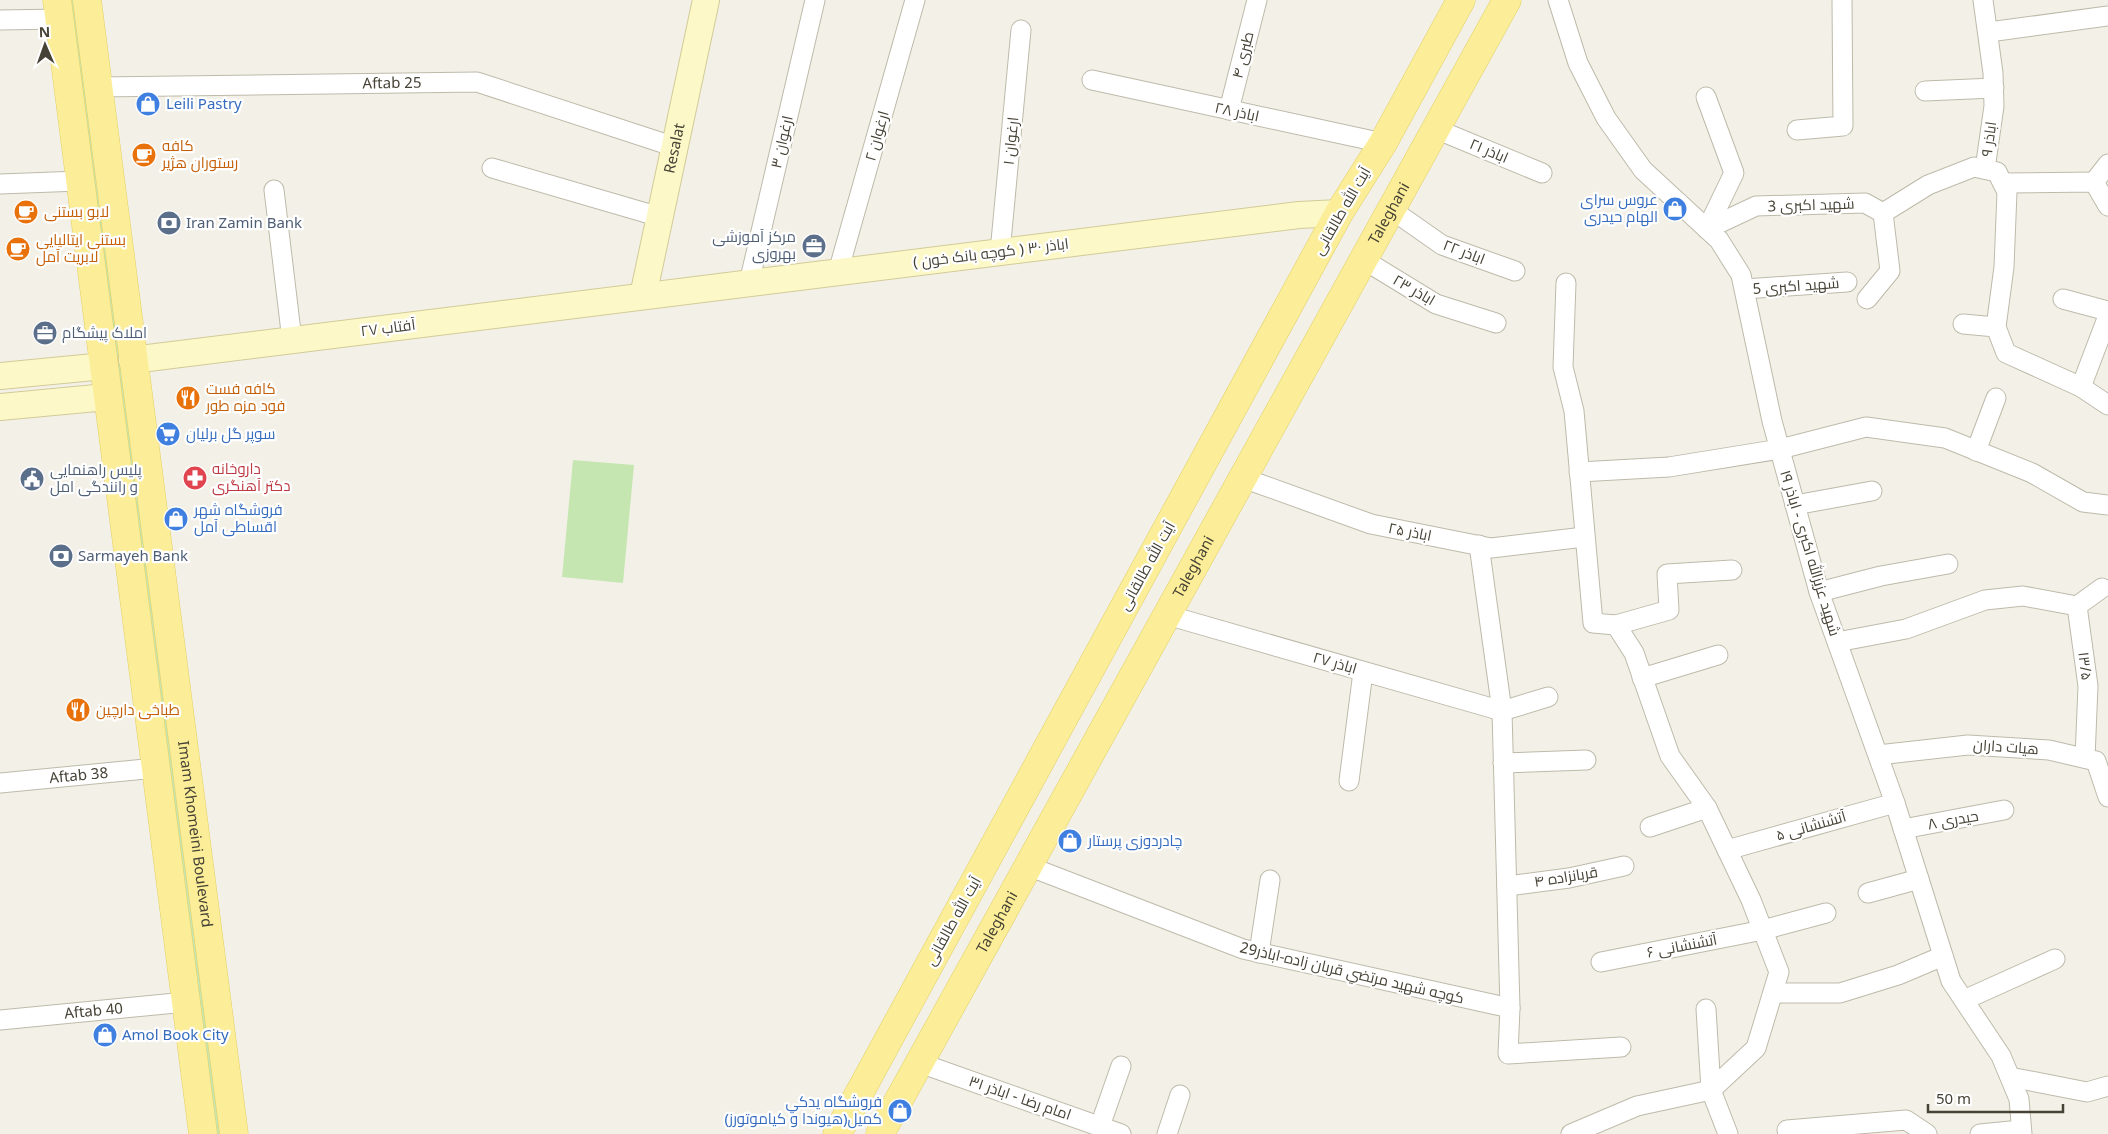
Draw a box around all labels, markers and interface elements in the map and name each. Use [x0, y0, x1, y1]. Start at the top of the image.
north arrow [20, 20, 70, 70]
text: N [39, 22, 51, 41]
street label: طبری ۴ [1227, 29, 1258, 80]
street label: Aftab 25 [362, 72, 422, 93]
shop icon: Leili Pastry [135, 91, 161, 117]
place label: Leili Pastry [166, 93, 242, 113]
street label: اباذر ۲۸ [1213, 97, 1261, 125]
street label: ارغوان ۲ [859, 108, 894, 163]
street label: ارغوان ۳ [765, 113, 798, 170]
street label: ارغوان ۱ [998, 116, 1023, 166]
street label: Resalat [658, 120, 689, 175]
street label: اباذر ۹ [1976, 120, 2000, 158]
street label: اباذر ۲۱ [1467, 133, 1512, 167]
place label: کافه رستوران هژیر [161, 135, 238, 173]
cafe icon: کافه رستوران هژیر [131, 142, 157, 168]
street label: آیت الله طالقانی [1308, 163, 1375, 259]
street label: Taleghani [1363, 178, 1413, 247]
place label: عروس سرای الهام حیدری [1580, 189, 1658, 227]
street label: شهید اکبری 3 [1767, 192, 1855, 217]
shop icon: عروس سرای الهام حیدری [1662, 196, 1688, 222]
cafe icon: لابو بستنی [13, 199, 39, 225]
place label: لابو بستنی [44, 201, 109, 222]
bank icon: Iran Zamin Bank [156, 210, 182, 236]
place label: Iran Zamin Bank [186, 212, 302, 232]
place label: مرکز آموزشی بهروزی [712, 226, 796, 264]
place label: بستنی ایتالیایی لابریت آمل [36, 229, 126, 267]
office icon: مرکز آموزشی بهروزی [801, 233, 827, 259]
street label: اباذر ۳۰ ( کوچه بانک خون ) [912, 233, 1070, 272]
street label: اباذر ۲۲ [1441, 234, 1488, 268]
cafe icon: بستنی ایتالیایی لابریت آمل [5, 236, 31, 262]
street label: اباذر ۲۳ [1390, 269, 1439, 309]
street label: شهید اکبری 5 [1752, 272, 1840, 299]
street label: آفتاب ۲۷ [359, 314, 416, 340]
office icon: املاک پیشگام [32, 320, 58, 346]
place label: املاک پیشگام [62, 322, 147, 343]
place label: کافه فست فود مزه طور [205, 378, 285, 415]
restaurant icon: کافه فست فود مزه طور [175, 385, 201, 411]
supermarket icon: سوپر گل برلیان [155, 421, 181, 447]
place label: سوپر گل برلیان [186, 423, 275, 444]
place label: داروخانه دکتر آهنگری [212, 458, 290, 496]
place label: پلیس راهنمایی و رانندگی امل [50, 459, 142, 497]
pharmacy icon: داروخانه دکتر آهنگری [182, 465, 208, 491]
public building icon: پلیس راهنمایی و رانندگی امل [19, 466, 45, 492]
street label: شهید عزیزالله اکبری - اباذر ۱۹ [1775, 467, 1846, 638]
place label: فروشگاه شهر اقساطی آمل [193, 499, 283, 537]
shop icon: فروشگاه شهر اقساطی آمل [163, 506, 189, 532]
street label: آیت الله طالقانی [1113, 517, 1180, 614]
street label: اباذر ۲۵ [1387, 517, 1434, 545]
street label: Taleghani [1167, 532, 1218, 601]
bank icon: Sarmayeh Bank [48, 543, 74, 569]
place label: Sarmayeh Bank [78, 545, 188, 565]
street label: اباذر ۲۷ [1311, 646, 1360, 678]
street label: ۱۳/۵ [2074, 650, 2098, 681]
restaurant icon: طباخی دارچین [65, 697, 91, 723]
place label: طباخی دارچین [96, 699, 180, 720]
street label: هیات داران [1972, 734, 2040, 759]
street label: Imam Khomeini Boulevard [174, 739, 218, 928]
street label: Aftab 38 [48, 762, 109, 787]
street label: آتشنشانی ۵ [1773, 805, 1848, 846]
street label: حیدری ۸ [1926, 805, 1980, 834]
shop icon: چادردوزی پرستار [1057, 828, 1083, 854]
place label: چادردوزی پرستار [1087, 830, 1182, 851]
street label: قربانزاده ۴ [1532, 861, 1599, 891]
street label: آیت الله طالقانی [919, 872, 986, 969]
street label: Taleghani [971, 887, 1021, 956]
street label: آتشنشانی ۶ [1645, 928, 1719, 963]
street label: كوچه شهيد مرتضي قربان زاده-اباذر29 [1237, 936, 1466, 1011]
street label: Aftab 40 [63, 997, 124, 1023]
shop icon: Amol Book City [92, 1022, 118, 1048]
place label: Amol Book City [122, 1024, 229, 1044]
street label: امام رضا - اباذر ۳۱ [966, 1070, 1074, 1125]
scale bar [1928, 1082, 2063, 1114]
text: 50 m [1936, 1088, 1971, 1108]
place label: فروشگاه يدكي كميل(هیوندا و کیاموتورز) [724, 1091, 882, 1129]
shop icon: فروشگاه يدكي كميل(هیوندا و کیاموتورز) [887, 1098, 913, 1124]

